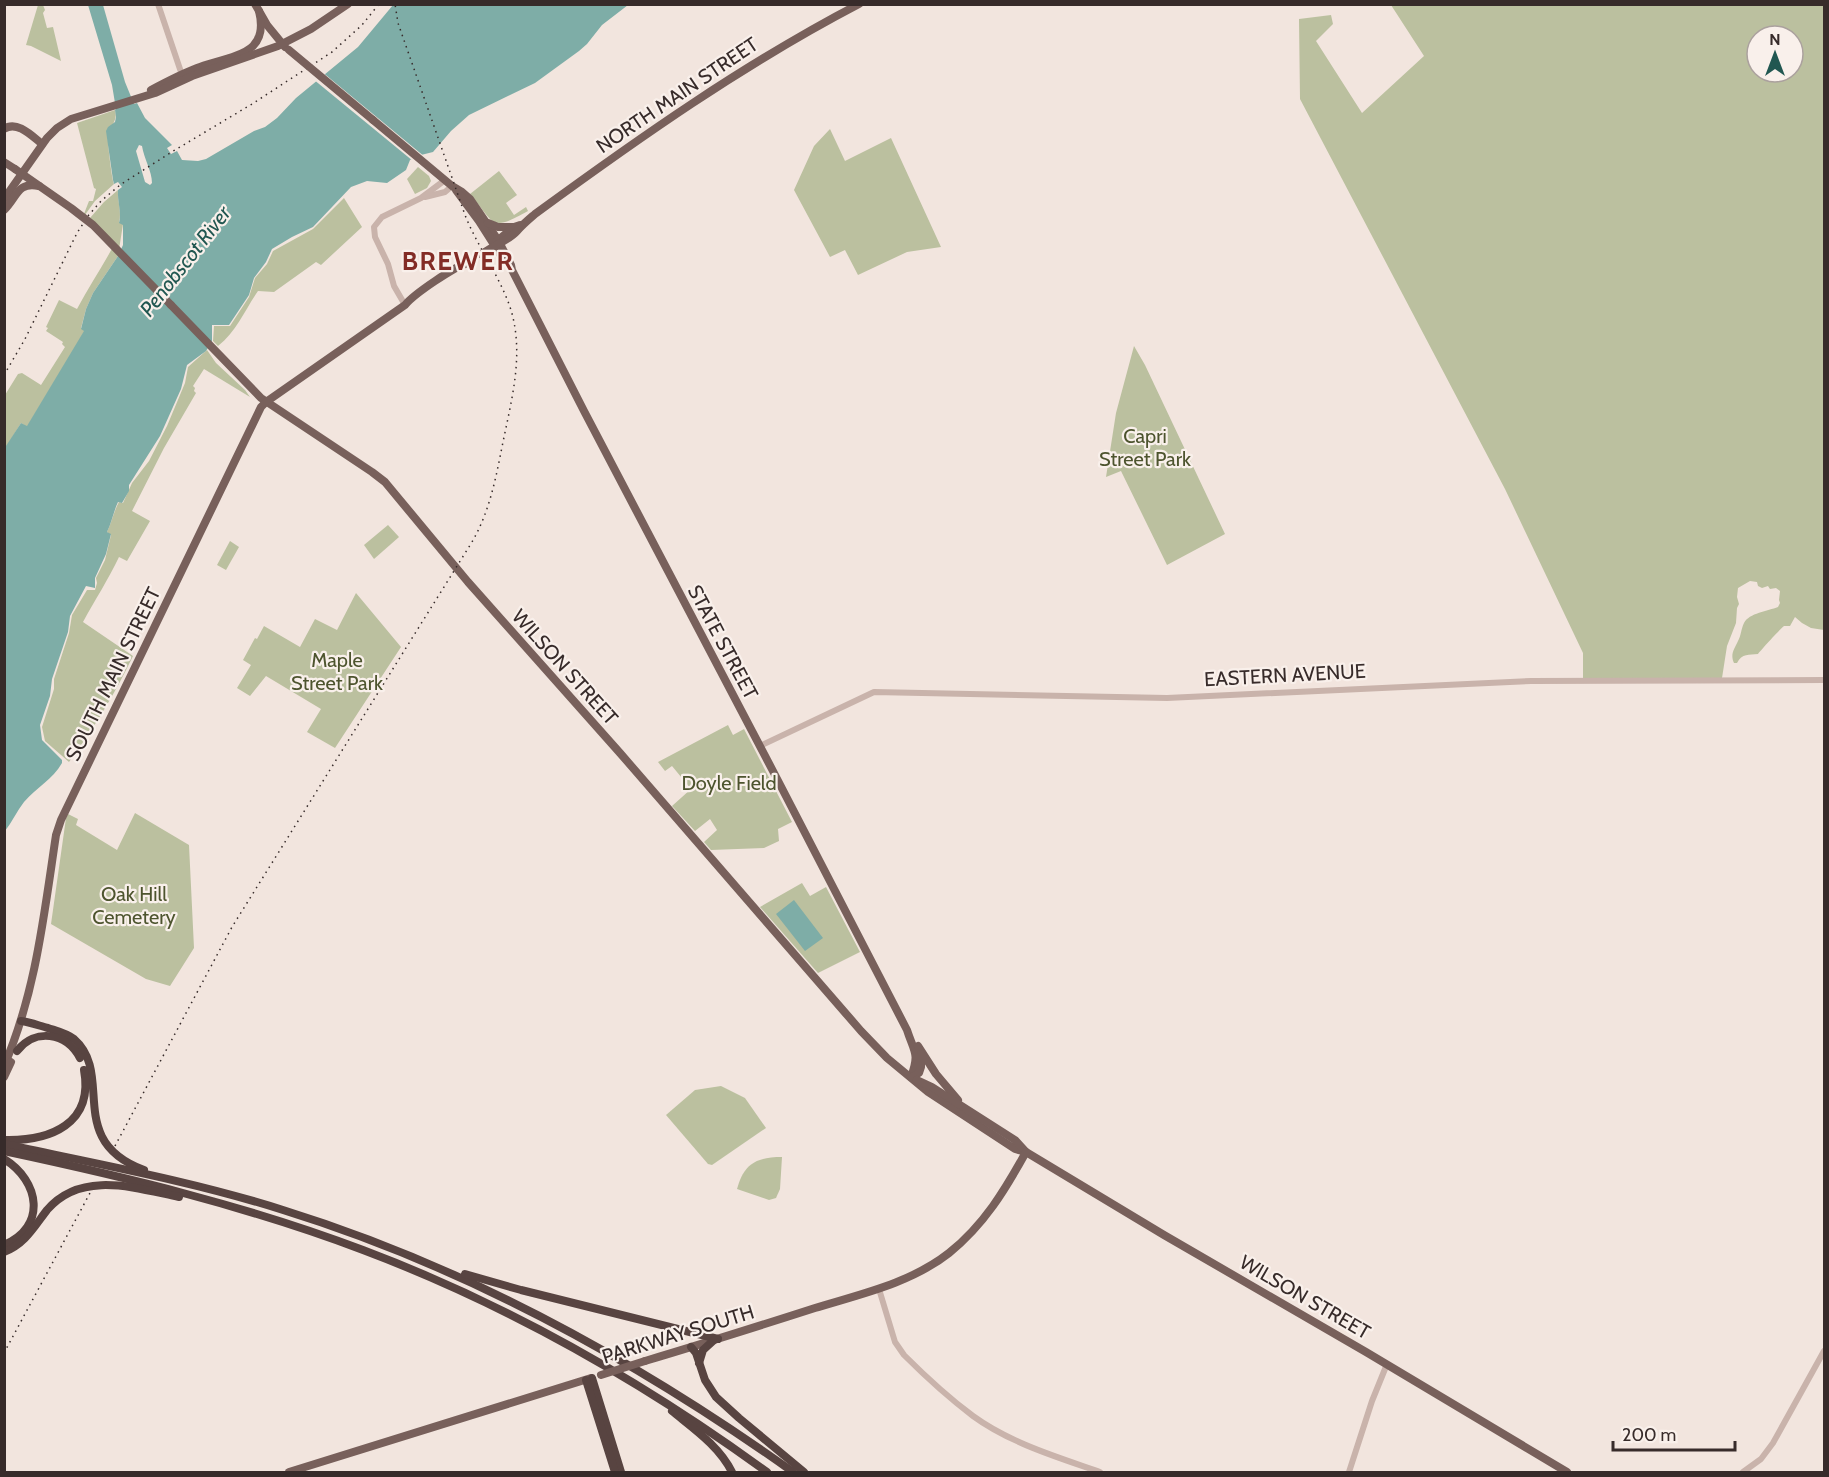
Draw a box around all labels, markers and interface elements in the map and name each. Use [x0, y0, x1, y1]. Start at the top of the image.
north arrow [1745, 24, 1805, 84]
text: N [1769, 30, 1781, 49]
street label: NORTH MAIN STREET [592, 32, 763, 158]
water label: Penobscot River [134, 200, 237, 321]
district label: BREWER [402, 245, 514, 277]
park label: Capri Street Park [1099, 424, 1191, 471]
street label: STATE STREET [683, 581, 763, 704]
street label: SOUTH MAIN STREET [61, 583, 166, 765]
street label: WILSON STREET [507, 604, 623, 730]
park label: Maple Street Park [291, 648, 383, 695]
street label: EASTERN AVENUE [1204, 659, 1366, 691]
park label: Doyle Field [681, 771, 777, 795]
park label: Oak Hill Cemetery [92, 882, 176, 929]
street label: WILSON STREET [1235, 1250, 1375, 1344]
street label: PARKWAY SOUTH [599, 1299, 757, 1369]
scale bar [1613, 1414, 1734, 1452]
text: 200 m [1622, 1424, 1676, 1446]

